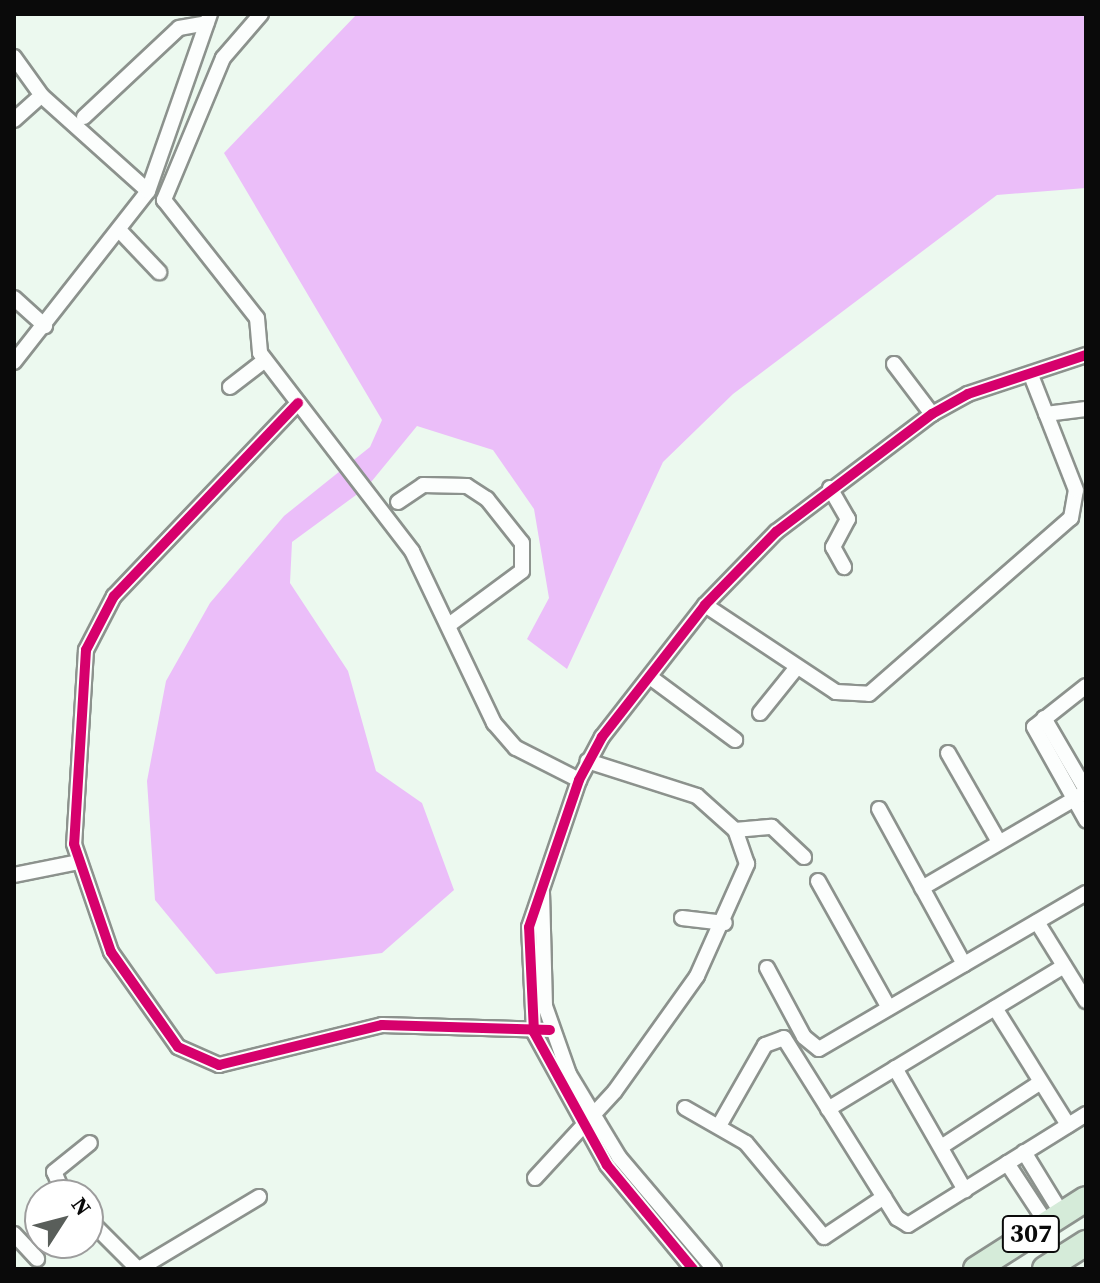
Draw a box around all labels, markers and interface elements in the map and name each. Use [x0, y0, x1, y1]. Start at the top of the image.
north arrow [24, 1179, 104, 1259]
text: N [65, 1191, 99, 1221]
road number: 307 [1001, 1212, 1061, 1256]

